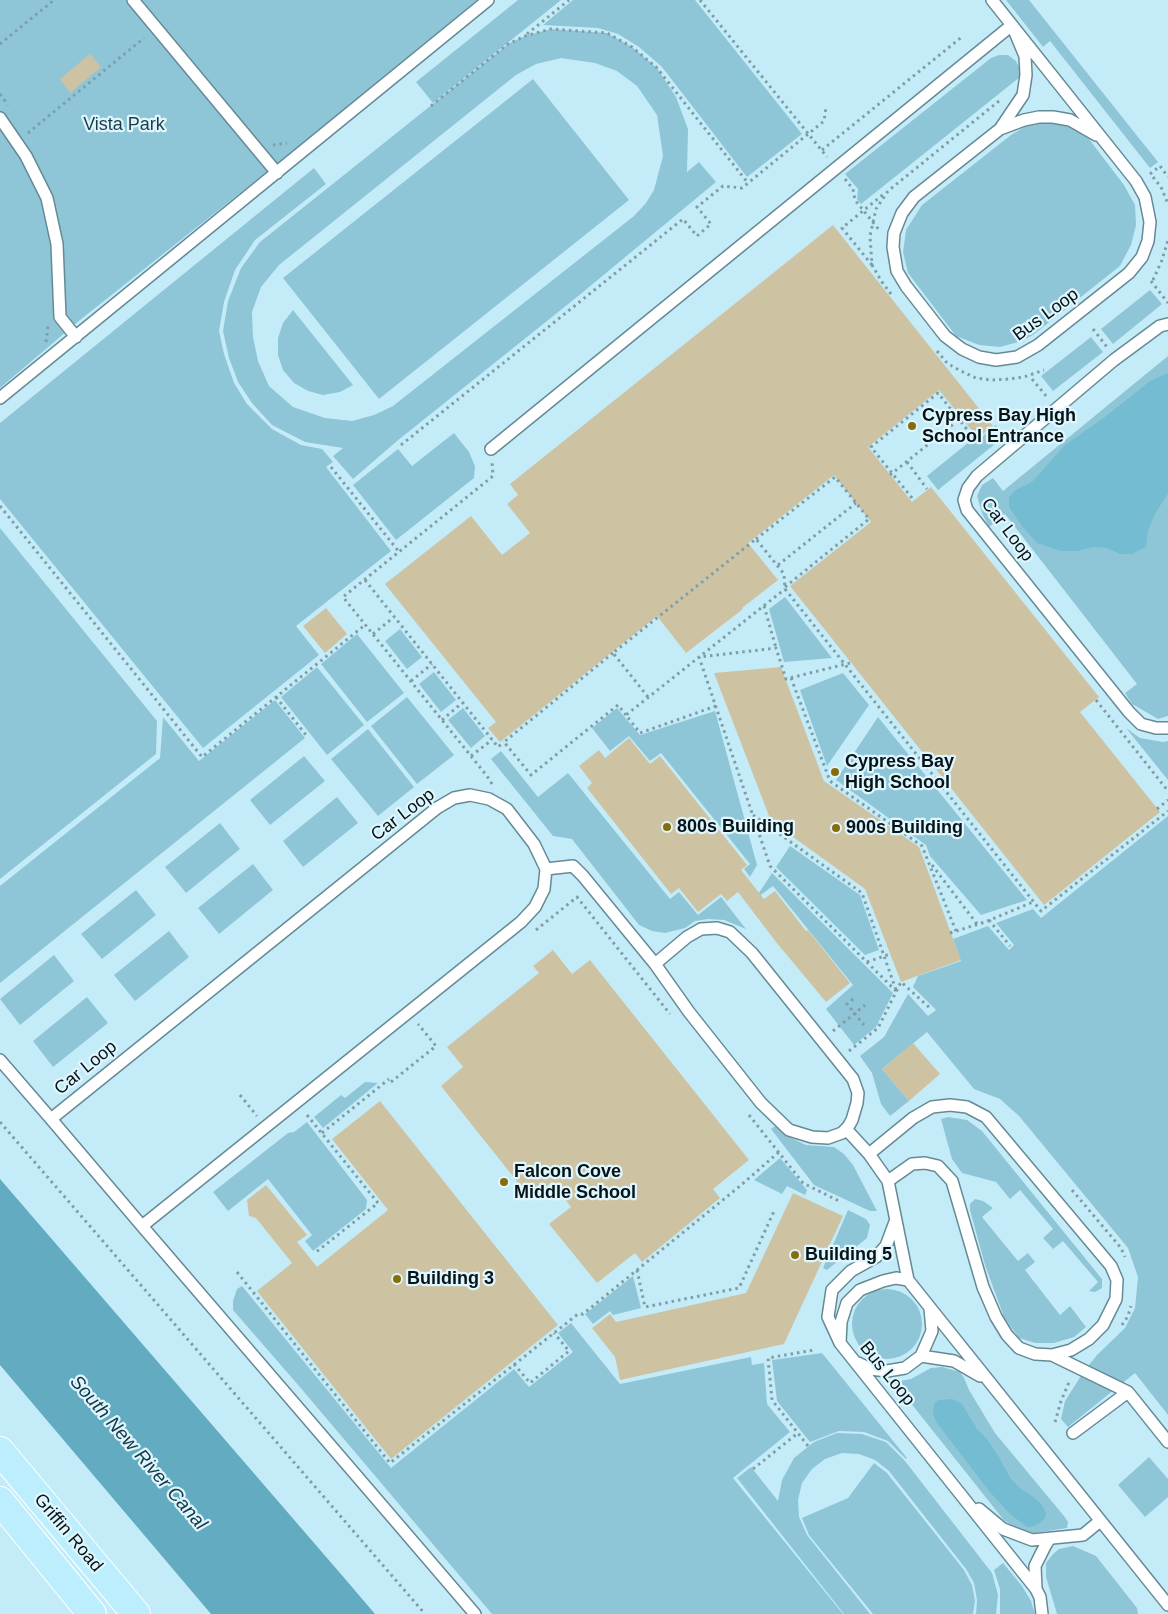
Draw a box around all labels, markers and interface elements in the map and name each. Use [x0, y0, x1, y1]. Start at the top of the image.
park label: Vista Park [83, 114, 165, 136]
street label: Bus Loop [1009, 284, 1083, 346]
place label: Cypress Bay High School Entrance [922, 405, 1076, 448]
marker: Cypress Bay High School Entrance [906, 420, 918, 432]
street label: Car Loop [976, 494, 1038, 566]
place label: Cypress Bay High School [845, 751, 954, 794]
marker: Cypress Bay High School [829, 766, 841, 778]
street label: Car Loop [367, 784, 439, 846]
place label: 800s Building [677, 816, 794, 838]
place label: 900s Building [846, 817, 963, 839]
marker: 800s Building [661, 821, 673, 833]
marker: 900s Building [830, 822, 842, 834]
street label: Car Loop [50, 1036, 122, 1100]
place label: Falcon Cove Middle School [514, 1161, 636, 1204]
marker: Falcon Cove Middle School [498, 1176, 510, 1188]
place label: Building 5 [805, 1244, 892, 1266]
marker: Building 5 [789, 1249, 801, 1261]
place label: Building 3 [407, 1268, 494, 1290]
marker: Building 3 [391, 1273, 403, 1285]
street label: Bus Loop [855, 1338, 919, 1410]
water label: South New River Canal [65, 1371, 211, 1535]
street label: Griffin Road [29, 1489, 107, 1577]

